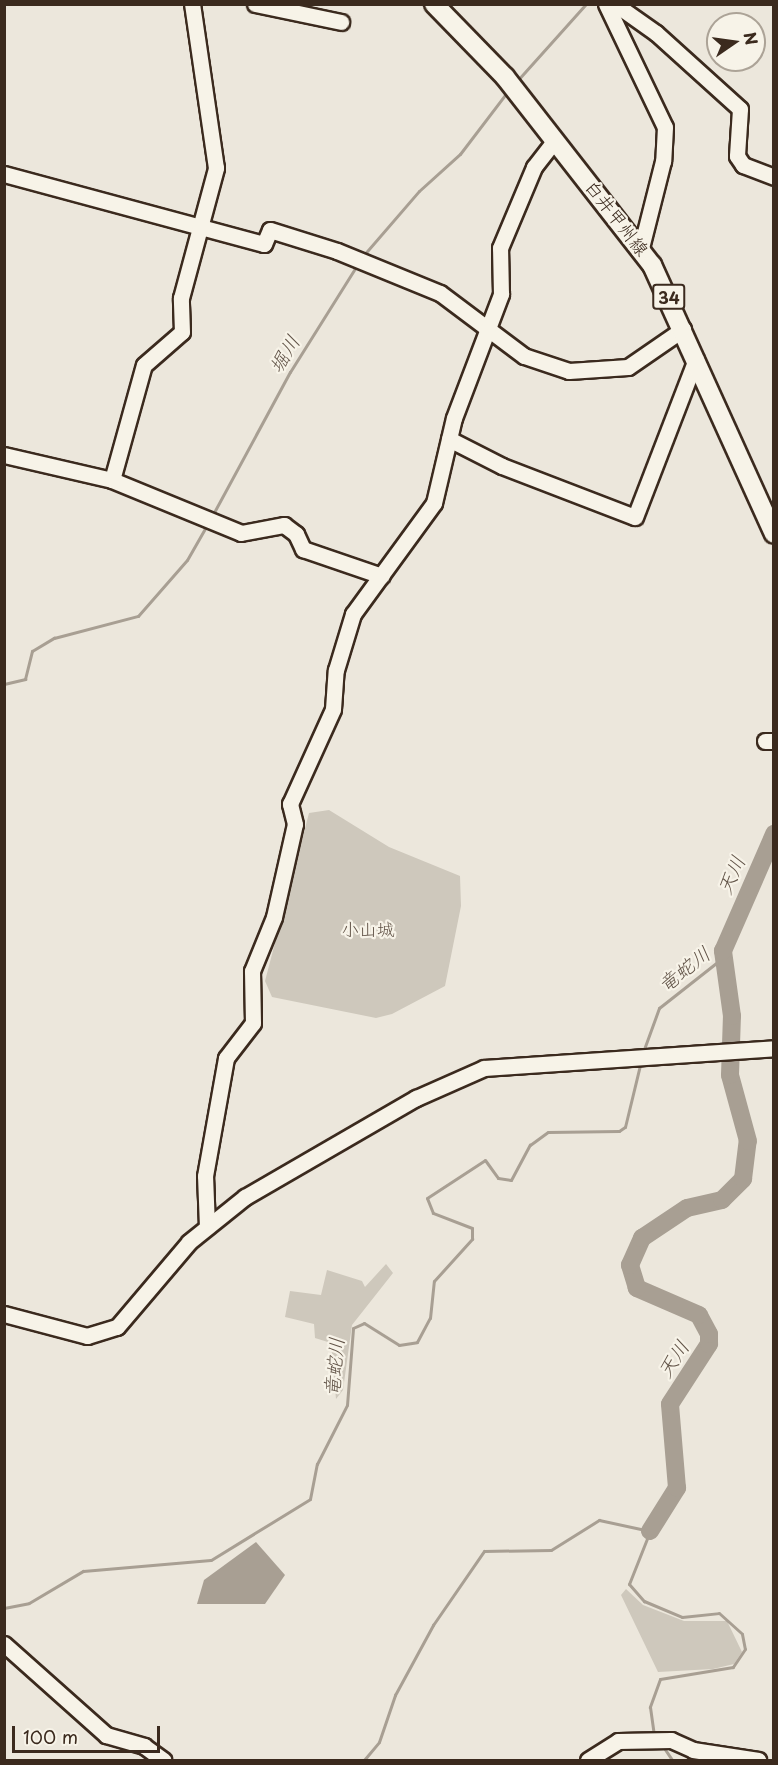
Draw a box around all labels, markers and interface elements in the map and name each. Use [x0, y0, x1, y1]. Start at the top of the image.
north arrow [706, 12, 766, 72]
text: N [738, 30, 765, 47]
street label: 白井甲州線 [581, 176, 653, 260]
road number: 34 [651, 284, 687, 310]
water label: 堀川 [263, 331, 305, 377]
water label: 天川 [712, 852, 750, 898]
park label: 小山城 [341, 918, 395, 940]
water label: 竜蛇川 [653, 941, 715, 997]
water label: 竜蛇川 [319, 1336, 349, 1398]
water label: 天川 [652, 1336, 694, 1382]
scale bar [15, 1714, 164, 1752]
text: 100 m [23, 1723, 78, 1750]

